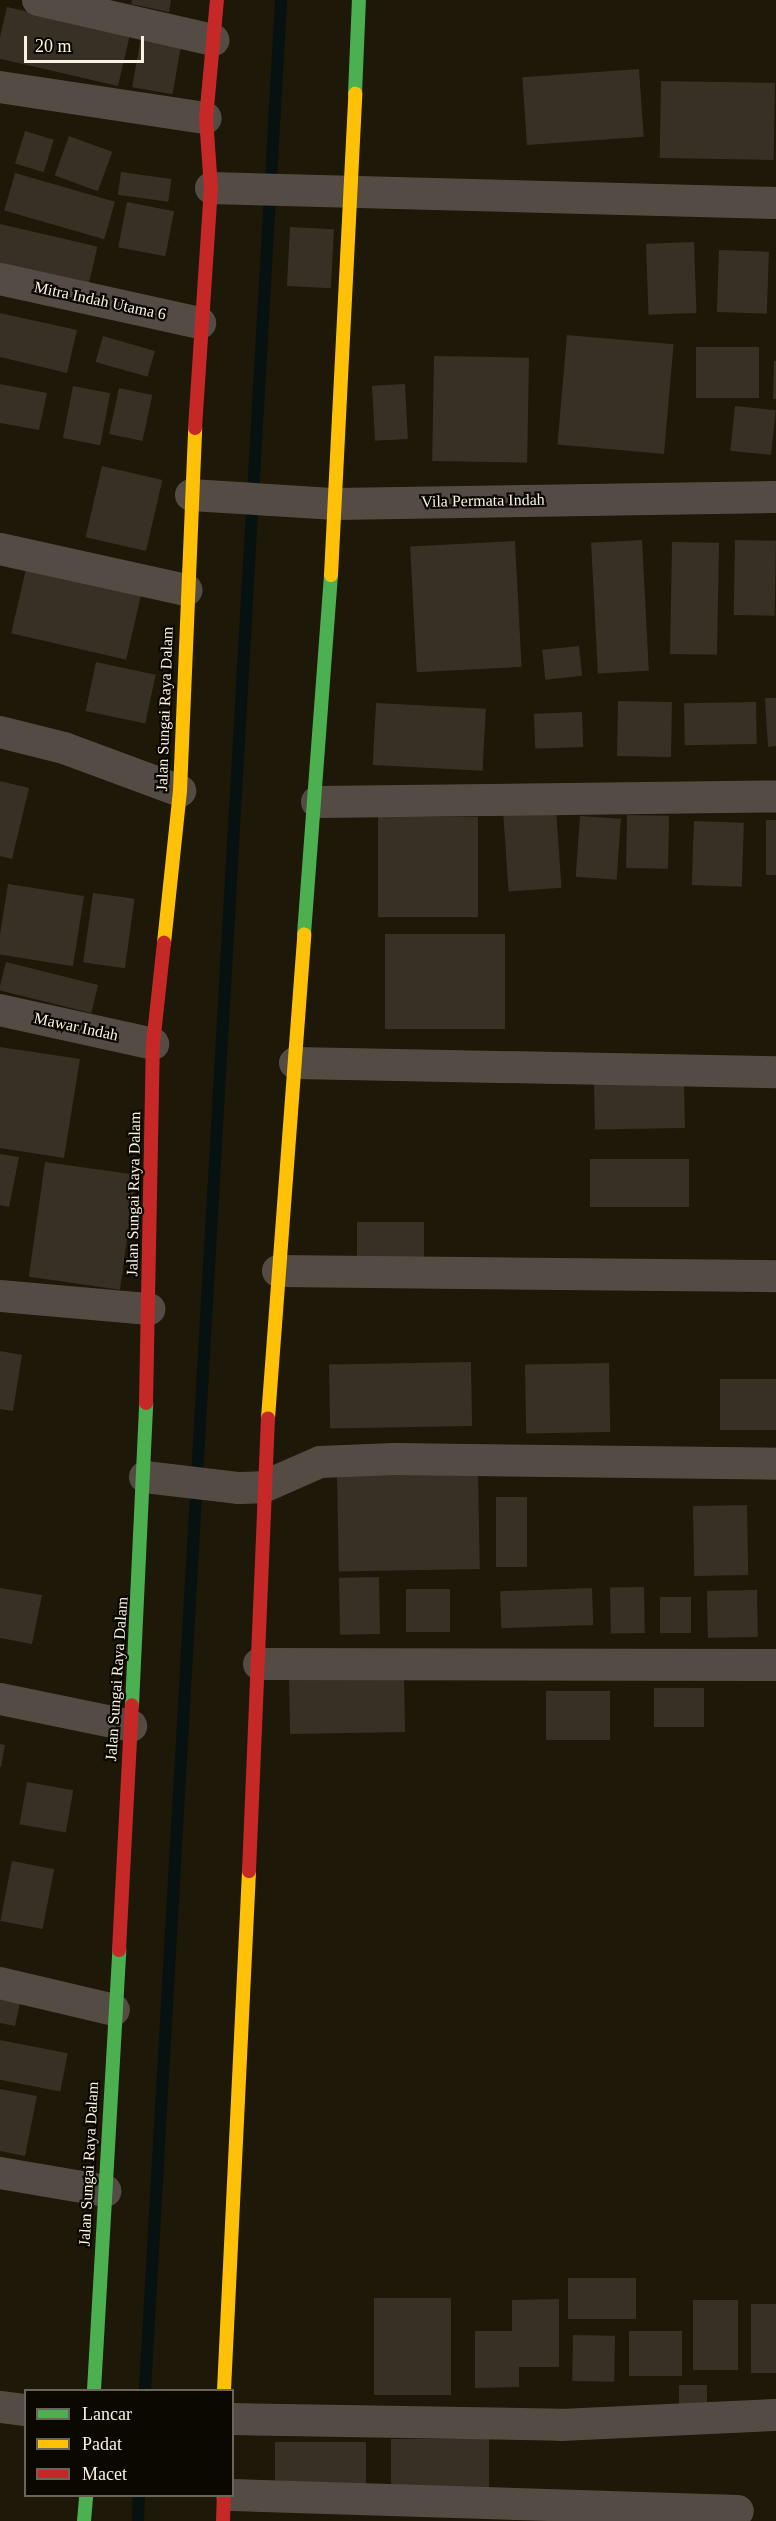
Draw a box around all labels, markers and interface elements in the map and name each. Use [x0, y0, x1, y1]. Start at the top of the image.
scale bar [27, 24, 147, 62]
text: 20 m [35, 36, 72, 56]
street label: Mitra Indah Utama 6 [32, 278, 168, 324]
street label: Vila Permata Indah [421, 490, 545, 512]
street label: Jalan Sungai Raya Dalam [153, 626, 177, 792]
street label: Mawar Indah [32, 1009, 120, 1045]
street label: Jalan Sungai Raya Dalam [123, 1111, 145, 1277]
street label: Jalan Sungai Raya Dalam [102, 1596, 132, 1762]
street label: Jalan Sungai Raya Dalam [75, 2081, 103, 2247]
legend [24, 2389, 234, 2497]
text: Lancar [82, 2404, 132, 2424]
text: Padat [82, 2434, 122, 2454]
text: Macet [82, 2464, 127, 2484]

